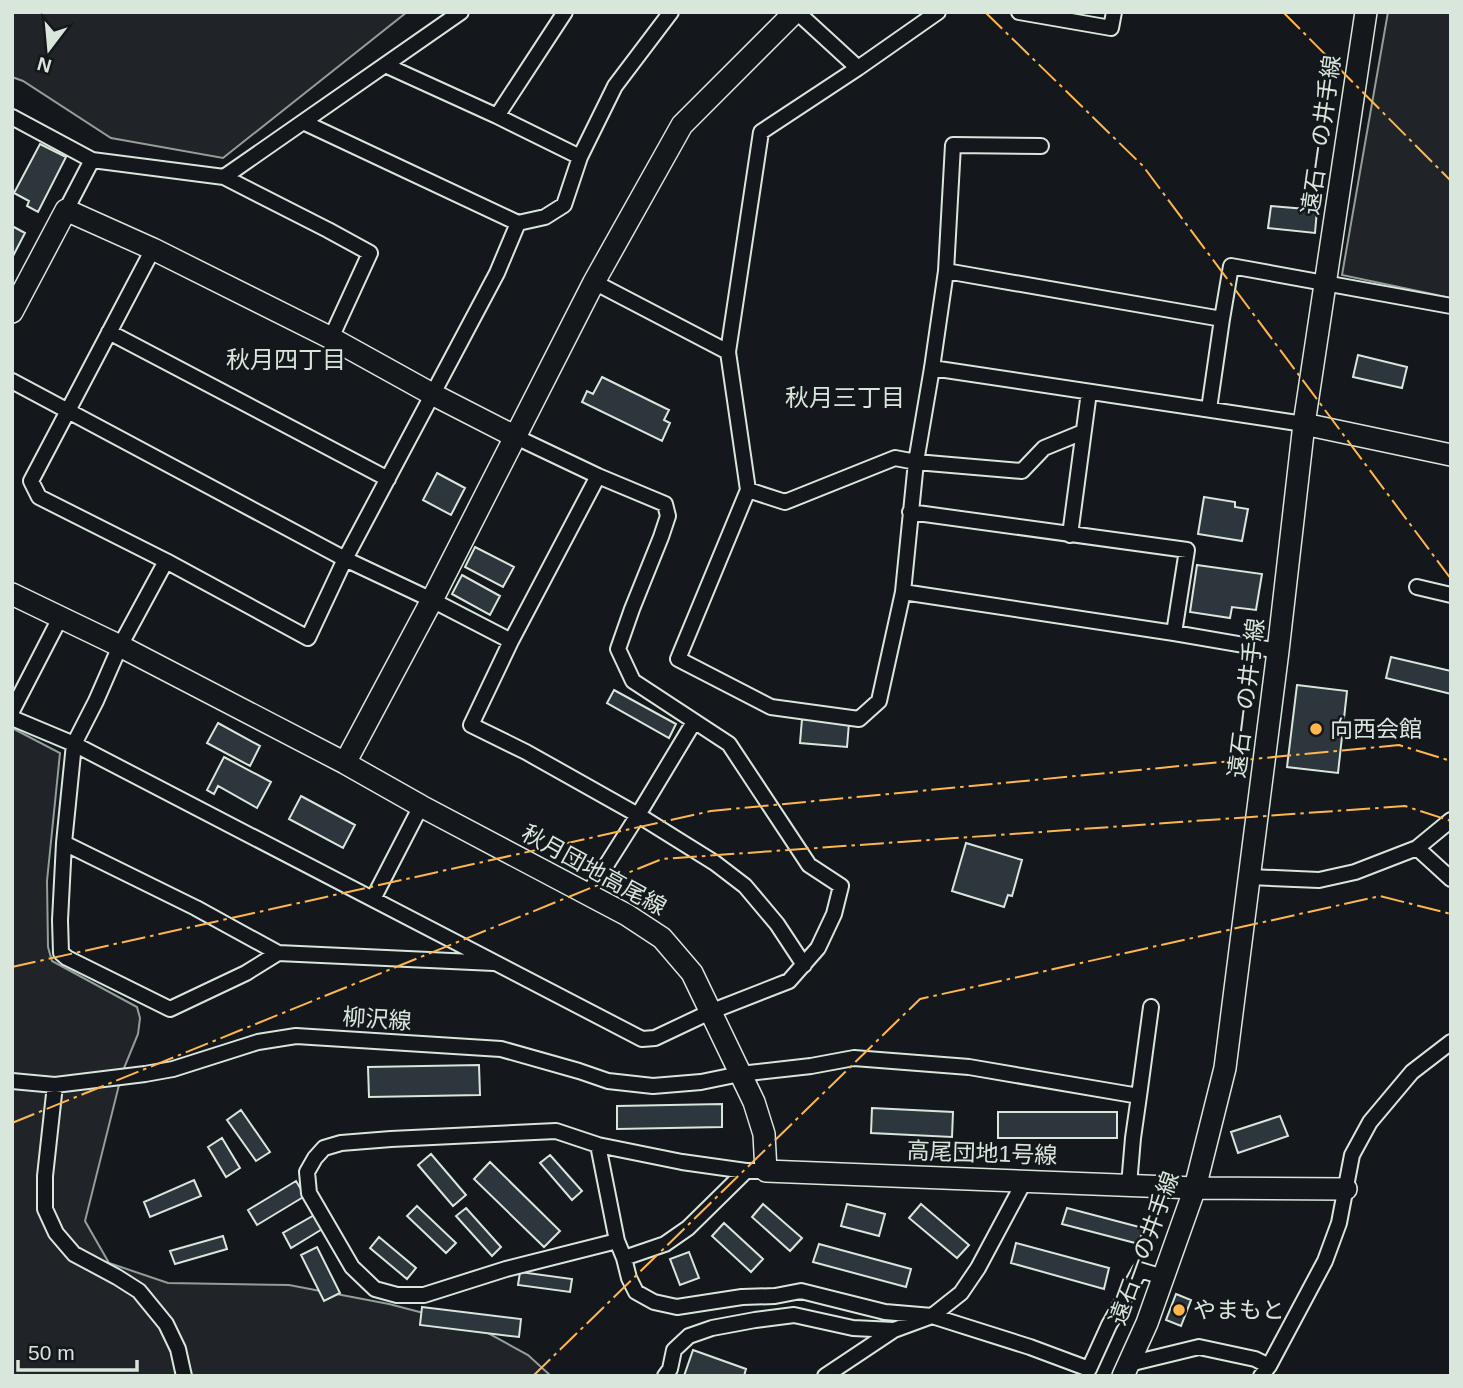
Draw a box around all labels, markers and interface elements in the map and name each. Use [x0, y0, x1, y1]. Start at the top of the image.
north arrow [14, 14, 84, 84]
text: N [35, 53, 54, 77]
street label: 遠石一の井手線 [1297, 53, 1345, 217]
district label: 秋月四丁目 [226, 346, 346, 373]
district label: 秋月三丁目 [785, 384, 905, 411]
street label: 遠石一の井手線 [1223, 617, 1269, 779]
place label: 向西会館 [1330, 716, 1422, 742]
marker: 向西会館 [1308, 721, 1324, 737]
street label: 秋月団地高尾線 [517, 820, 671, 920]
street label: 柳沢線 [342, 1004, 412, 1034]
street label: 高尾団地1号線 [906, 1137, 1058, 1169]
street label: 遠石一の井手線 [1104, 1168, 1184, 1328]
place label: やまもと [1193, 1297, 1285, 1323]
marker: やまもと [1171, 1302, 1187, 1318]
scale bar [18, 1328, 136, 1372]
text: 50 m [28, 1341, 75, 1364]

